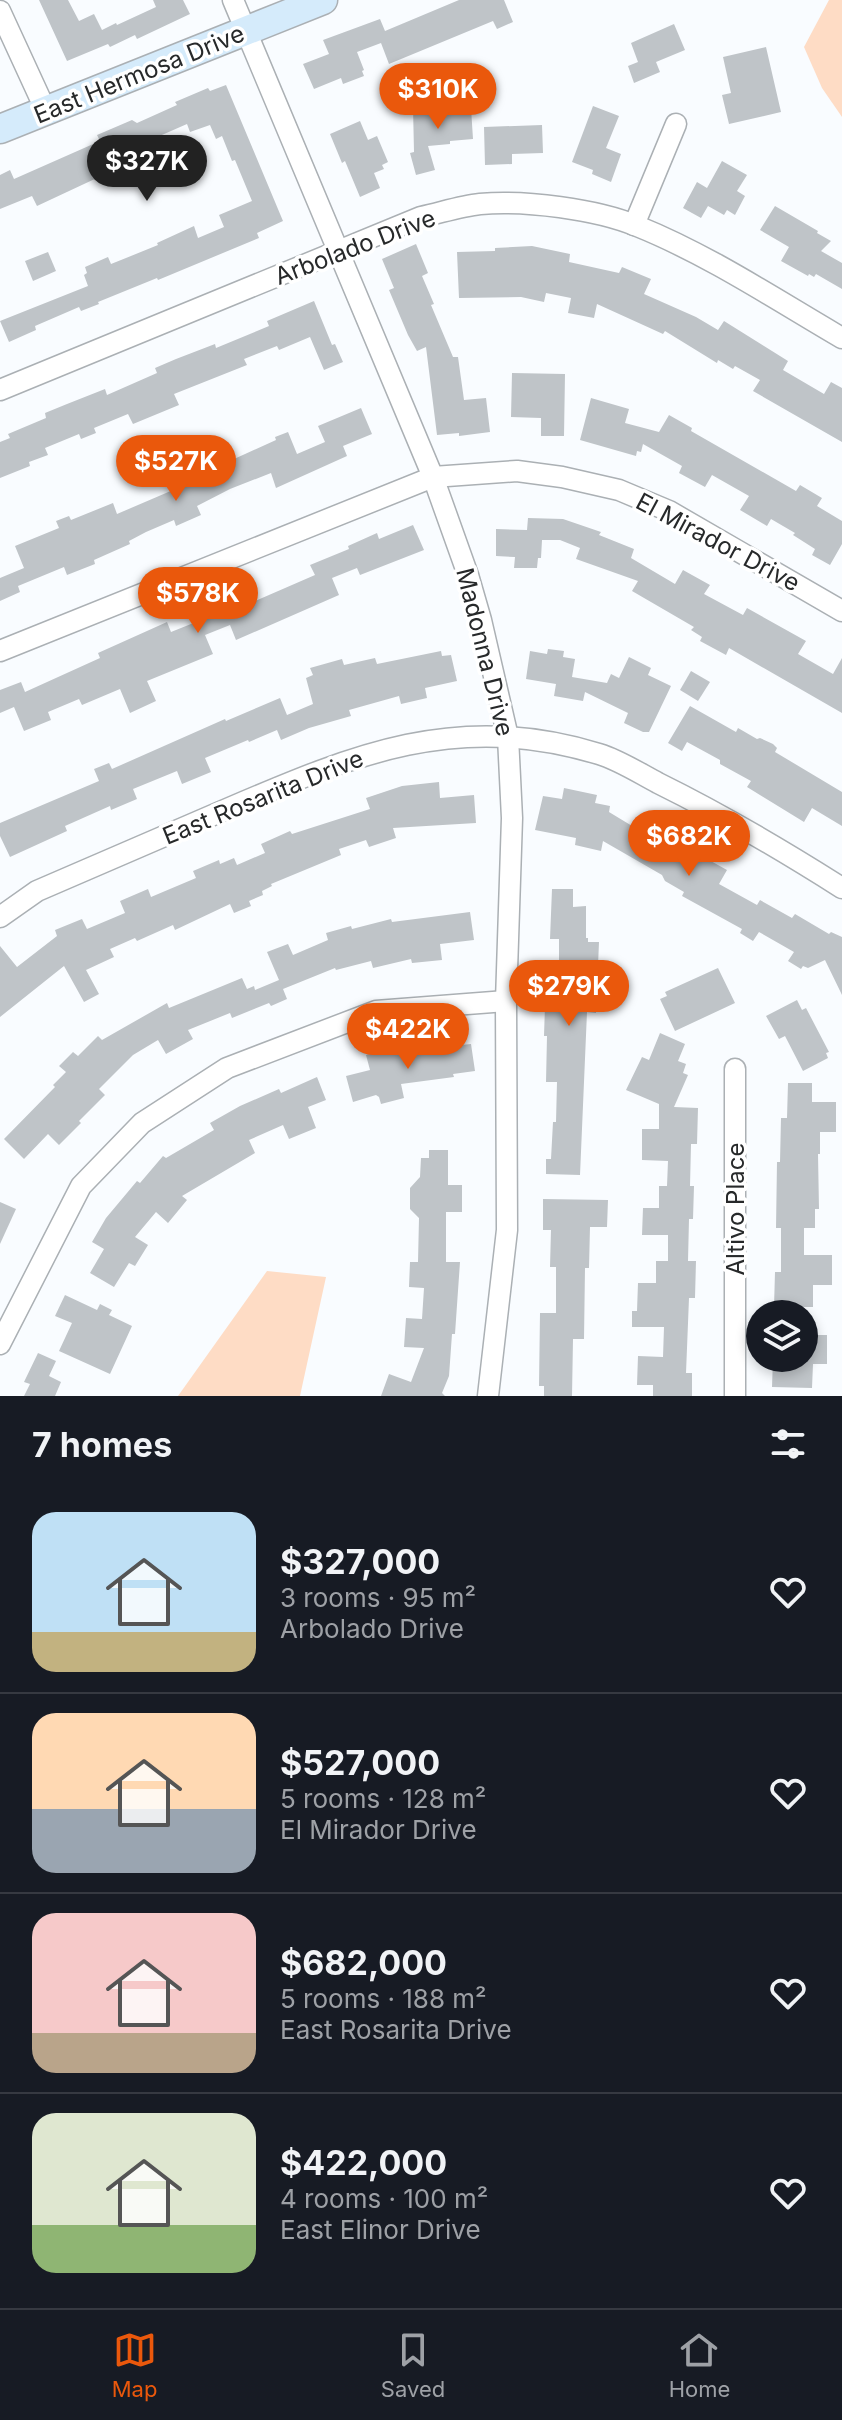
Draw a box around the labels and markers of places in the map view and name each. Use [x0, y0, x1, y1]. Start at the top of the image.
pin: $310K [382, 63, 494, 131]
pin: $327K [91, 135, 203, 203]
pin: $527K [120, 435, 232, 503]
pin: $578K [142, 567, 254, 635]
pin: $682K [633, 810, 745, 878]
pin: $279K [513, 960, 625, 1028]
pin: $422K [352, 1003, 464, 1071]

